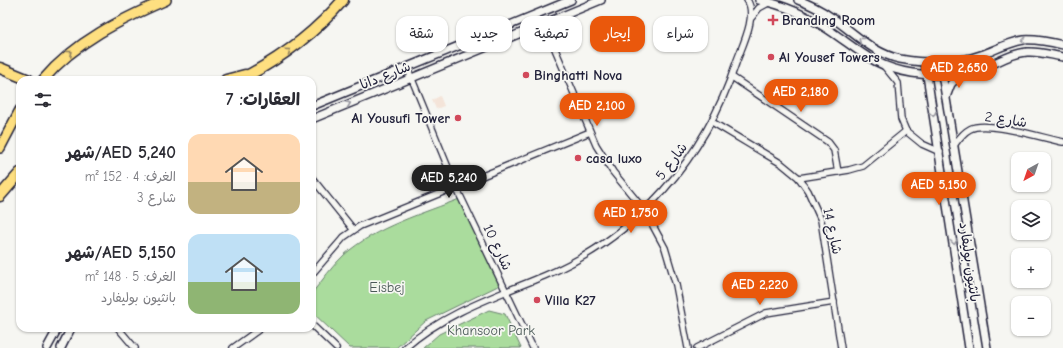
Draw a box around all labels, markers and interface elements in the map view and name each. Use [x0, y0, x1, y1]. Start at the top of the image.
place label: Branding Room [782, 12, 875, 29]
marker: Branding Room [767, 14, 779, 26]
chip: شقة [396, 16, 448, 52]
chip: جديد [456, 16, 512, 52]
chip: تصفية [520, 16, 582, 52]
chip: إيجار [590, 16, 645, 52]
chip: شراء [653, 16, 708, 52]
one-way arrow [1021, 36, 1028, 45]
one-way arrow [858, 37, 865, 45]
one-way arrow [284, 48, 291, 56]
place label: Al Yousef Towers [779, 49, 880, 66]
one-way arrow [66, 50, 73, 57]
marker: Al Yousef Towers [766, 52, 776, 62]
pin: AED 2,650 [913, 55, 1005, 89]
street label: شارع دانا [357, 58, 413, 94]
text: AED 2,650 [930, 60, 988, 75]
place label: Binghatti Nova [534, 67, 622, 84]
marker: Binghatti Nova [521, 70, 531, 80]
pin: AED 2,180 [755, 79, 847, 113]
text: AED 2,180 [773, 84, 829, 99]
icon: filters [32, 89, 54, 111]
text: العقارات: 7 [226, 90, 300, 109]
pin: AED 2,100 [551, 93, 643, 127]
text: AED 2,100 [569, 98, 625, 113]
one-way arrow [345, 101, 352, 109]
street label: شارع 2 [984, 108, 1028, 132]
place label: Al Yousufi Tower [351, 110, 450, 127]
one-way arrow [928, 111, 937, 117]
marker: Al Yousufi Tower [453, 113, 463, 123]
street label: شارع 5 [652, 139, 692, 184]
text: AED 5,240/شهر [66, 143, 176, 162]
icon: home [220, 150, 268, 198]
place label: casa luxo [586, 150, 642, 167]
north arrow [1011, 152, 1051, 192]
map controls [1011, 152, 1051, 336]
marker: casa luxo [573, 153, 583, 163]
pin: AED 5,240 [403, 165, 495, 199]
text: الغرف: 4 · 152 m² [85, 169, 176, 184]
text: AED 5,240 [421, 170, 477, 185]
pin: AED 5,150 [893, 172, 985, 206]
text: AED 5,150 [911, 177, 967, 192]
text: شارع 3 [137, 190, 176, 205]
pin: AED 1,750 [585, 200, 677, 234]
button: layers [1011, 200, 1051, 240]
text: AED 1,750 [603, 205, 659, 220]
street label: شارع 14 [818, 206, 846, 256]
street label: شارع 10 [479, 221, 516, 273]
street label: بانثيون بوليفارد [955, 221, 984, 303]
one-way arrow [949, 239, 958, 245]
text: AED 5,150/شهر [66, 243, 176, 262]
button: + [1011, 248, 1051, 288]
icon: home [220, 250, 268, 298]
text: الغرف: 5 · 148 m² [85, 269, 176, 284]
pin: AED 2,220 [714, 272, 806, 306]
text: AED 2,220 [732, 277, 788, 292]
park label: Eisbej [369, 279, 405, 296]
text: بانثيون بوليفارد [101, 290, 176, 305]
place label: Villa K27 [545, 292, 596, 309]
marker: Villa K27 [532, 295, 542, 305]
button: − [1011, 296, 1051, 336]
park label: Khansoor Park [447, 322, 535, 339]

